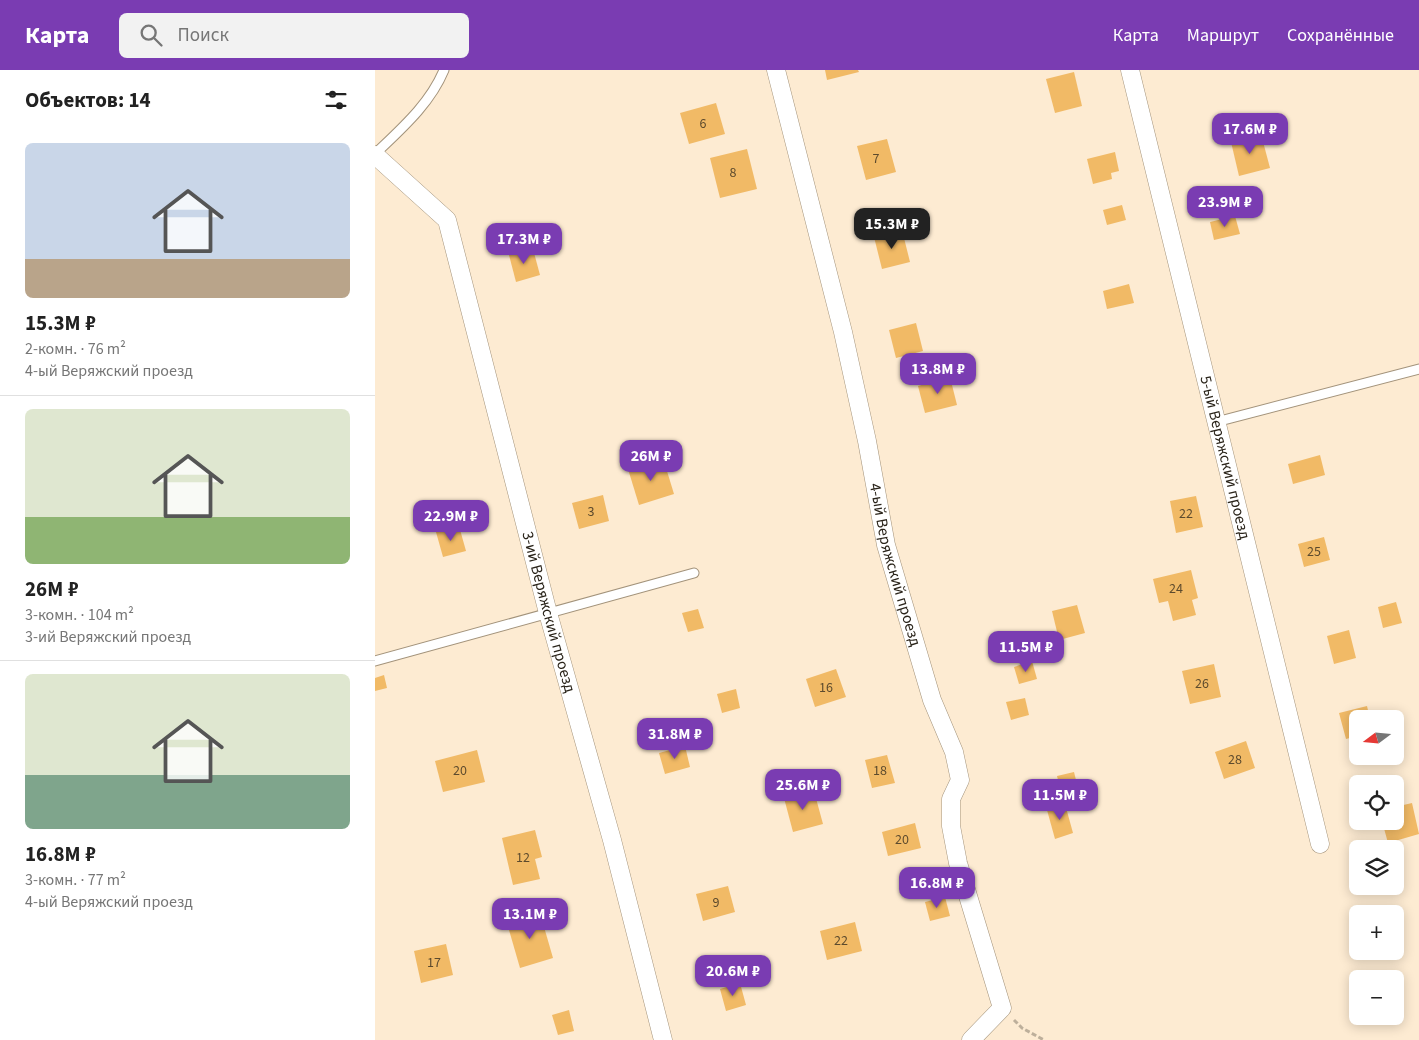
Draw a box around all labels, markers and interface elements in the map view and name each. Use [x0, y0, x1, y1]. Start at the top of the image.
search box [119, 13, 469, 58]
text: Карта [25, 18, 89, 53]
icon: search [137, 21, 165, 49]
text: Поиск [177, 22, 229, 49]
text: Карта [1113, 23, 1159, 48]
text: Маршрут [1187, 23, 1259, 48]
text: Сохранённые [1287, 23, 1394, 48]
text: Объектов: 14 [25, 85, 151, 115]
icon: filters [322, 86, 350, 114]
pin: 17.6M ₽ [1204, 112, 1296, 155]
house number: 6 [700, 114, 707, 134]
text: 17.6M ₽ [1223, 118, 1277, 140]
house number: 7 [873, 149, 880, 169]
house number: 8 [730, 163, 737, 183]
icon: home [143, 176, 233, 266]
pin: 23.9M ₽ [1179, 186, 1271, 228]
text: 23.9M ₽ [1198, 191, 1252, 213]
pin: 15.3M ₽ [846, 208, 938, 250]
text: 15.3M ₽ [865, 213, 919, 235]
pin: 17.3M ₽ [478, 222, 570, 265]
text: 17.3M ₽ [497, 228, 551, 250]
text: 15.3M ₽ [25, 308, 96, 338]
text: 2-комн. · 76 m² [25, 338, 126, 360]
pin: 13.8M ₽ [892, 352, 984, 395]
text: 13.8M ₽ [911, 358, 965, 380]
text: 4-ый Веряжский проезд [25, 360, 193, 382]
street label: 5-ый Веряжский проезд [1194, 373, 1256, 542]
pin: 26M ₽ [616, 440, 686, 482]
icon: home [143, 441, 233, 531]
text: 26M ₽ [631, 445, 671, 467]
street label: 4-ый Веряжский проезд [864, 481, 927, 649]
pin: 22.9M ₽ [405, 500, 497, 542]
house number: 3 [588, 502, 595, 522]
house number: 22 [1179, 504, 1193, 524]
text: 22.9M ₽ [424, 505, 478, 527]
street label: 3-ий Веряжский проезд [516, 529, 581, 696]
house number: 25 [1307, 542, 1321, 562]
text: 26M ₽ [25, 574, 78, 604]
house number: 24 [1169, 579, 1183, 599]
text: 3-комн. · 104 m² [25, 604, 134, 626]
text: 3-ий Веряжский проезд [25, 626, 191, 648]
pin: 11.5M ₽ [980, 630, 1072, 673]
text: 11.5M ₽ [999, 636, 1053, 658]
house number: 26 [1195, 674, 1209, 694]
house number: 16 [819, 678, 833, 698]
icon: home [143, 706, 233, 796]
north arrow [1349, 710, 1404, 765]
map controls [1349, 710, 1404, 1025]
pin: 31.8M ₽ [629, 718, 721, 760]
text: 31.8M ₽ [648, 723, 702, 745]
house number: 28 [1228, 750, 1242, 770]
house number: 20 [453, 761, 467, 781]
house number: 18 [873, 761, 887, 781]
pin: 25.6M ₽ [757, 768, 849, 811]
text: 25.6M ₽ [776, 774, 830, 796]
button: locate [1349, 775, 1404, 830]
pin: 11.5M ₽ [1014, 778, 1106, 821]
text: 11.5M ₽ [1033, 784, 1087, 806]
house number: 20 [895, 830, 909, 850]
text: 16.8M ₽ [25, 839, 96, 869]
button: layers [1349, 840, 1404, 895]
house number: 12 [516, 848, 530, 868]
pin: 16.8M ₽ [891, 866, 983, 909]
text: 3-комн. · 77 m² [25, 869, 126, 891]
text: 16.8M ₽ [910, 872, 964, 894]
text: 4-ый Веряжский проезд [25, 891, 193, 913]
house number: 9 [713, 893, 720, 913]
pin: 13.1M ₽ [484, 898, 576, 940]
text: 13.1M ₽ [503, 903, 557, 925]
button: + [1349, 905, 1404, 960]
house number: 22 [834, 931, 848, 951]
house number: 17 [427, 953, 441, 973]
pin: 20.6M ₽ [687, 954, 779, 997]
text: 20.6M ₽ [706, 960, 760, 982]
button: − [1349, 970, 1404, 1025]

